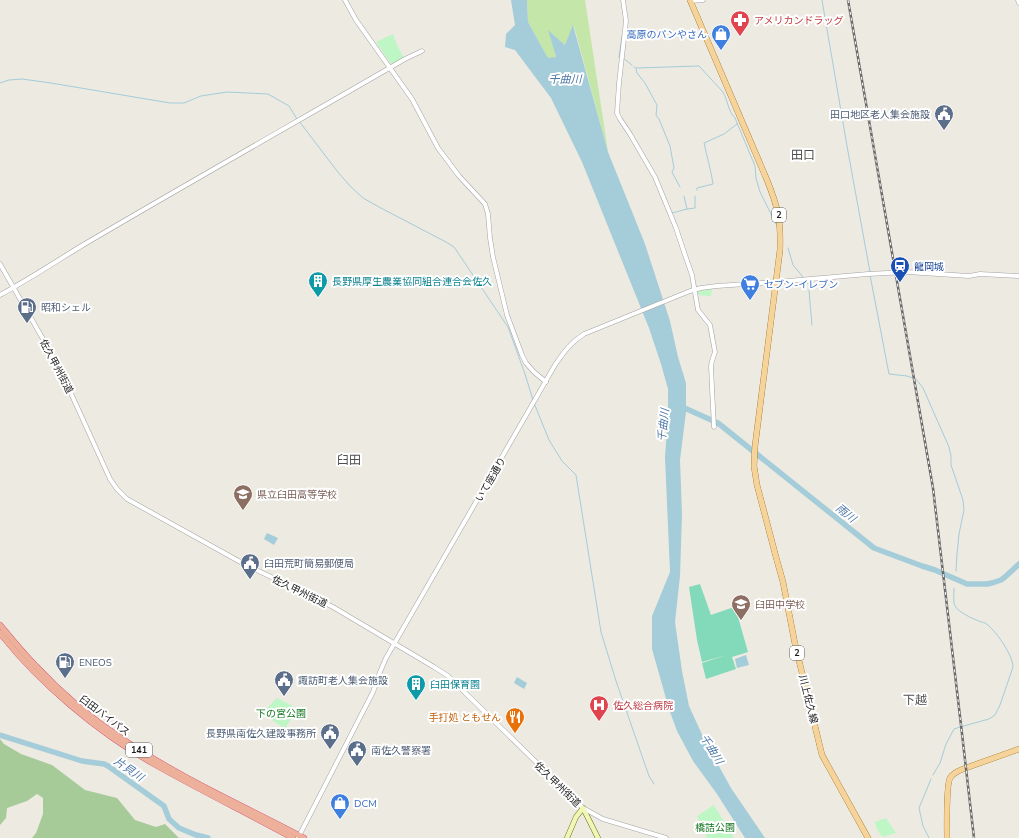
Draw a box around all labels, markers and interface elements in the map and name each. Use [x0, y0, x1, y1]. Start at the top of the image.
pharmacy icon: アメリカンドラッグ [729, 9, 751, 37]
place label: アメリカンドラッグ [754, 14, 844, 28]
shop icon: 高原のパンやさん [710, 23, 732, 51]
place label: 高原のパンやさん [627, 28, 707, 42]
water label: 千曲川 [549, 72, 582, 87]
public building icon: 田口地区老人集会施設 [933, 103, 955, 131]
place label: 田口地区老人集会施設 [830, 108, 930, 122]
district label: 田口 [791, 147, 815, 163]
road number: 2 [772, 208, 786, 222]
station icon: 龍岡城 [889, 255, 911, 283]
place label: 龍岡城 [914, 260, 944, 274]
building icon: 長野県厚生農業協同組合連合会佐久 [307, 270, 329, 298]
supermarket icon: セブン-イレブン [739, 273, 761, 301]
place label: 長野県厚生農業協同組合連合会佐久 [332, 275, 492, 289]
place label: セブン-イレブン [764, 278, 838, 292]
fuel station icon: 昭和シェル [16, 296, 38, 324]
place label: 昭和シェル [41, 301, 91, 315]
street label: 佐久甲州街道 [36, 337, 76, 396]
water label: 千曲川 [654, 407, 673, 442]
district label: 臼田 [337, 452, 361, 468]
street label: いて座通り [472, 454, 509, 505]
school or university icon: 県立臼田高等学校 [232, 483, 254, 511]
place label: 県立臼田高等学校 [257, 488, 337, 502]
water label: 雨川 [832, 501, 860, 527]
public building icon: 臼田荒町簡易郵便局 [239, 552, 261, 580]
place label: 臼田荒町簡易郵便局 [264, 557, 354, 571]
street label: 佐久甲州街道 [270, 572, 330, 611]
school or university icon: 臼田中学校 [730, 593, 752, 621]
place label: 臼田中学校 [755, 598, 805, 612]
road number: 2 [790, 646, 804, 660]
fuel station icon: ENEOS [54, 651, 76, 679]
place label: ENEOS [79, 656, 112, 670]
public building icon: 諏訪町老人集会施設 [273, 669, 295, 697]
building icon: 臼田保育園 [405, 673, 427, 701]
street label: 川上佐久線 [795, 673, 821, 725]
place label: 諏訪町老人集会施設 [298, 674, 388, 688]
place label: 臼田保育園 [430, 678, 480, 692]
street label: 臼田バイパス [76, 692, 132, 739]
district label: 下越 [903, 692, 927, 708]
hospital icon: 佐久総合病院 [588, 694, 610, 722]
place label: 佐久総合病院 [613, 699, 673, 713]
restaurant icon: 手打処 ともせん [504, 706, 526, 734]
park label: 下の宮公園 [256, 707, 306, 721]
place label: 手打処 ともせん [428, 711, 501, 725]
public building icon: 長野県南佐久建設事務所 [319, 722, 341, 750]
place label: 長野県南佐久建設事務所 [206, 727, 316, 741]
water label: 千曲川 [696, 731, 727, 768]
public building icon: 南佐久警察署 [346, 739, 368, 767]
road number: 141 [126, 743, 152, 757]
place label: 南佐久警察署 [371, 744, 431, 758]
water label: 片貝川 [111, 754, 147, 785]
street label: 佐久甲州街道 [531, 759, 584, 811]
shop icon: DCM [329, 792, 351, 820]
place label: DCM [354, 797, 377, 811]
park label: 橋詰公園 [695, 821, 735, 835]

